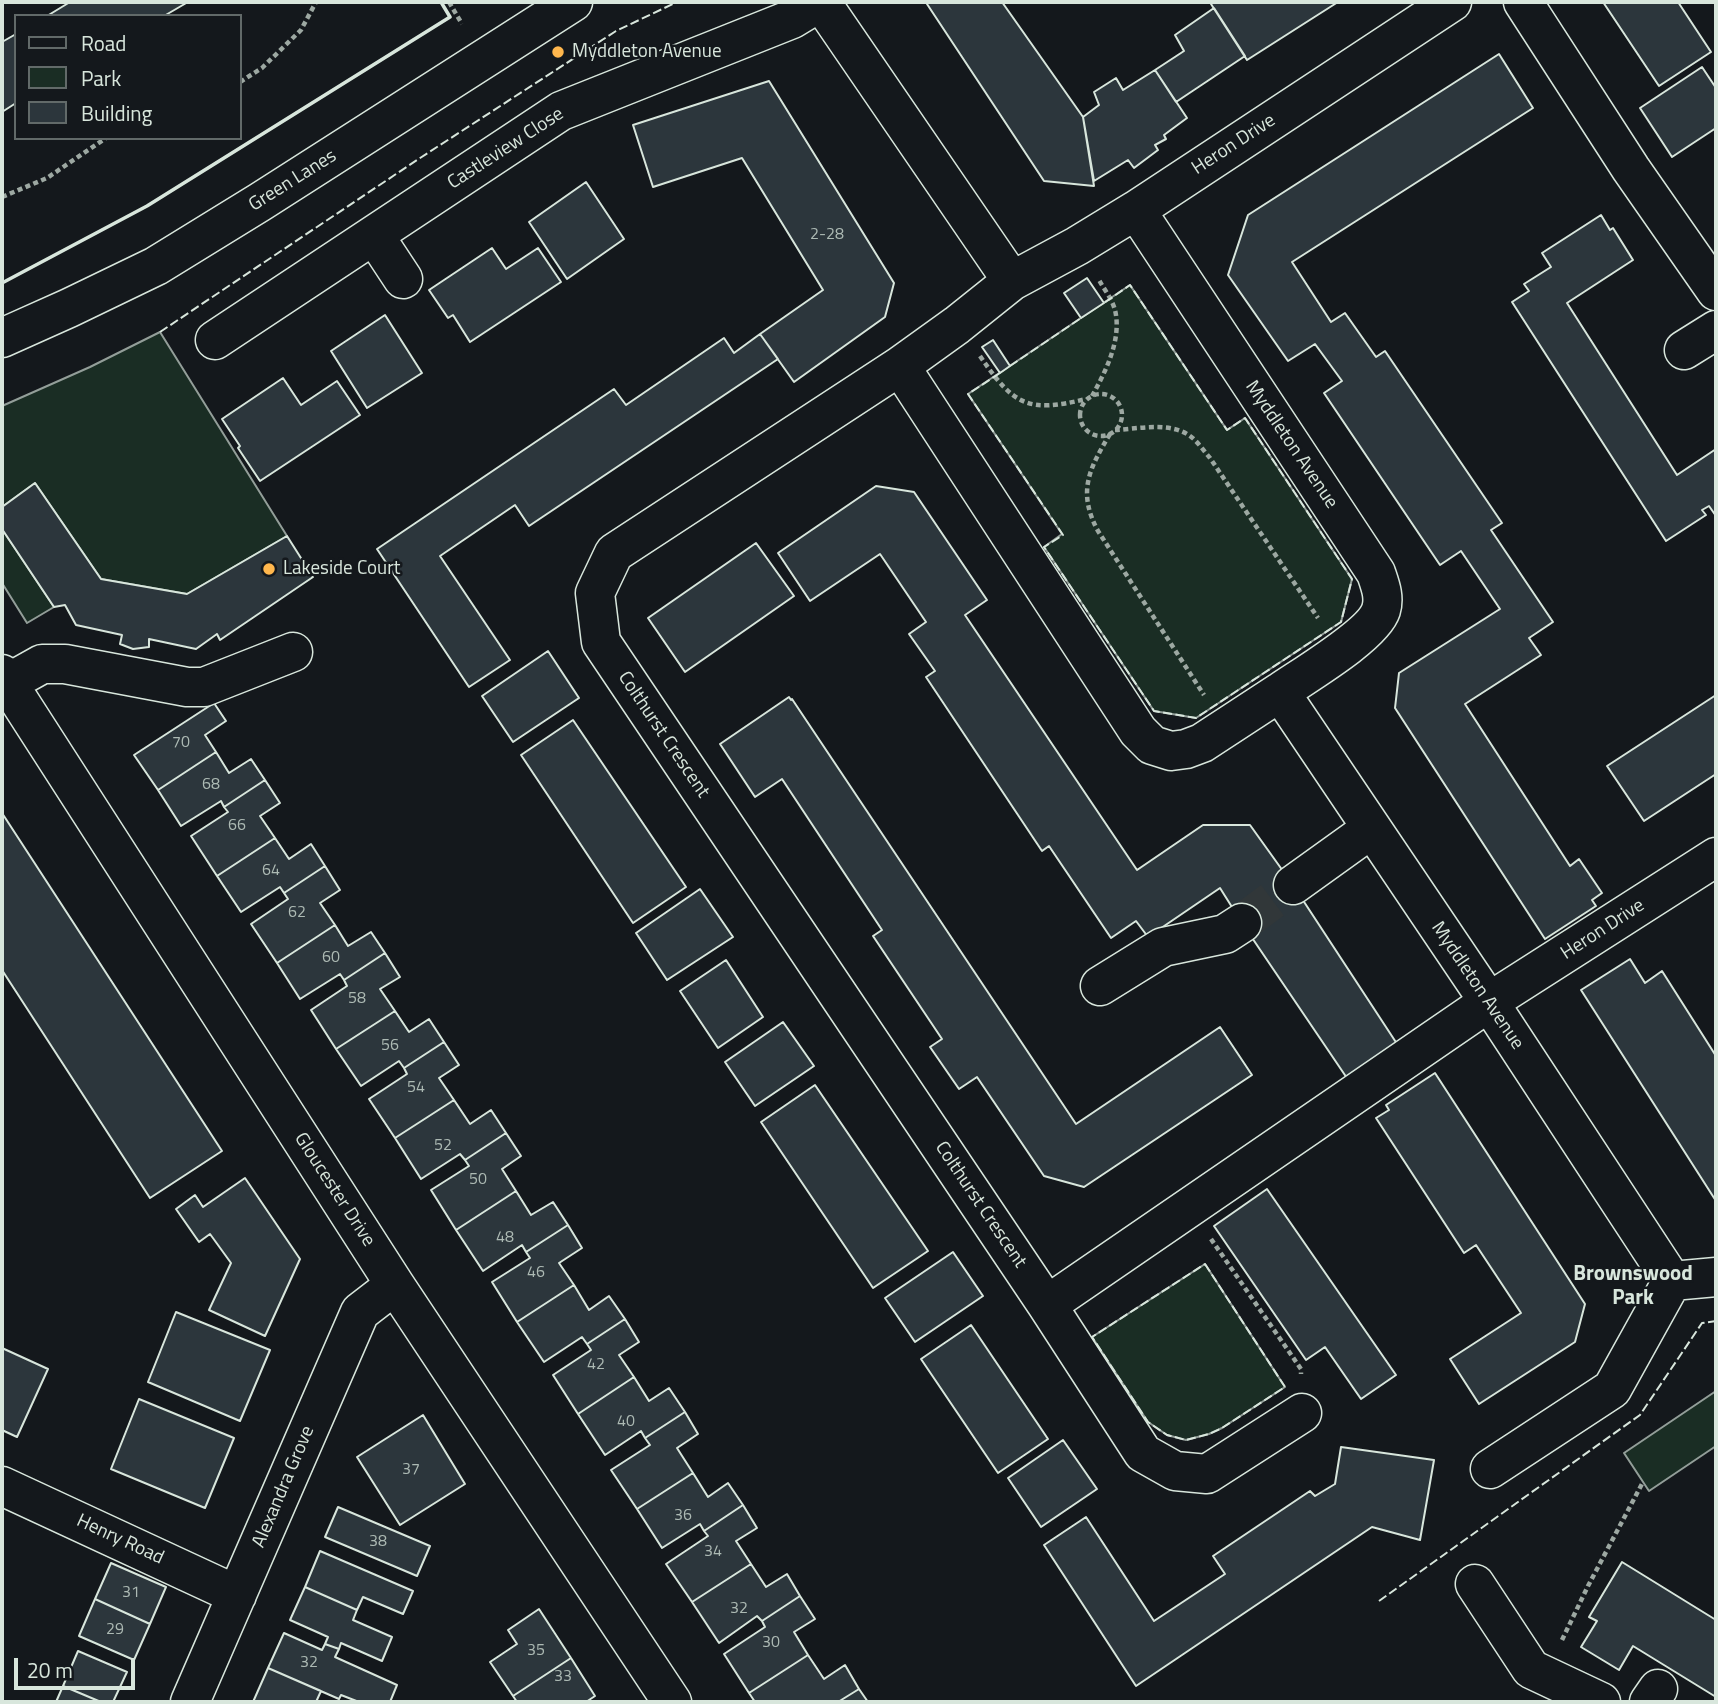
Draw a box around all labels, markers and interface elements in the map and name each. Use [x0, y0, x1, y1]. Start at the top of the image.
legend [14, 14, 242, 140]
text: Road [81, 27, 126, 59]
place label: Myddleton Avenue [572, 41, 722, 63]
marker: Myddleton Avenue [550, 44, 566, 60]
text: Park [81, 62, 121, 94]
text: Building [81, 97, 152, 129]
street label: Castleview Close [444, 103, 568, 195]
street label: Heron Drive [1188, 110, 1280, 180]
street label: Green Lanes [245, 145, 341, 217]
house number: 2-28 [810, 225, 844, 245]
street label: Myddleton Avenue [1240, 377, 1342, 513]
place label: Lakeside Court [283, 558, 400, 580]
marker: Lakeside Court [261, 561, 277, 577]
street label: Colthurst Crescent [612, 668, 714, 802]
house number: 70 [172, 733, 190, 753]
house number: 68 [202, 775, 220, 795]
house number: 66 [228, 816, 246, 836]
house number: 64 [262, 861, 280, 881]
street label: Heron Drive [1557, 895, 1649, 965]
house number: 62 [288, 903, 306, 923]
street label: Myddleton Avenue [1426, 918, 1528, 1054]
house number: 60 [322, 948, 340, 968]
house number: 58 [348, 989, 366, 1009]
house number: 56 [381, 1036, 399, 1056]
house number: 54 [407, 1078, 425, 1098]
street label: Gloucester Drive [289, 1129, 379, 1251]
house number: 52 [434, 1136, 452, 1156]
street label: Colthurst Crescent [929, 1138, 1031, 1272]
house number: 50 [469, 1170, 487, 1190]
house number: 48 [496, 1228, 514, 1248]
district label: Brownswood Park [1573, 1262, 1693, 1312]
house number: 46 [527, 1263, 545, 1283]
house number: 42 [587, 1355, 605, 1375]
house number: 40 [617, 1412, 635, 1432]
street label: Alexandra Grove [248, 1423, 320, 1551]
house number: 37 [402, 1460, 420, 1480]
house number: 36 [674, 1506, 692, 1526]
street label: Henry Road [73, 1510, 167, 1570]
house number: 38 [369, 1532, 387, 1552]
house number: 34 [704, 1542, 722, 1562]
house number: 31 [122, 1583, 140, 1603]
house number: 32 [730, 1599, 748, 1619]
house number: 29 [106, 1620, 124, 1640]
house number: 30 [762, 1633, 780, 1653]
house number: 35 [527, 1641, 545, 1661]
scale bar [18, 1644, 138, 1688]
house number: 32 [300, 1653, 318, 1673]
text: 20 m [27, 1654, 73, 1686]
house number: 33 [554, 1667, 572, 1687]

